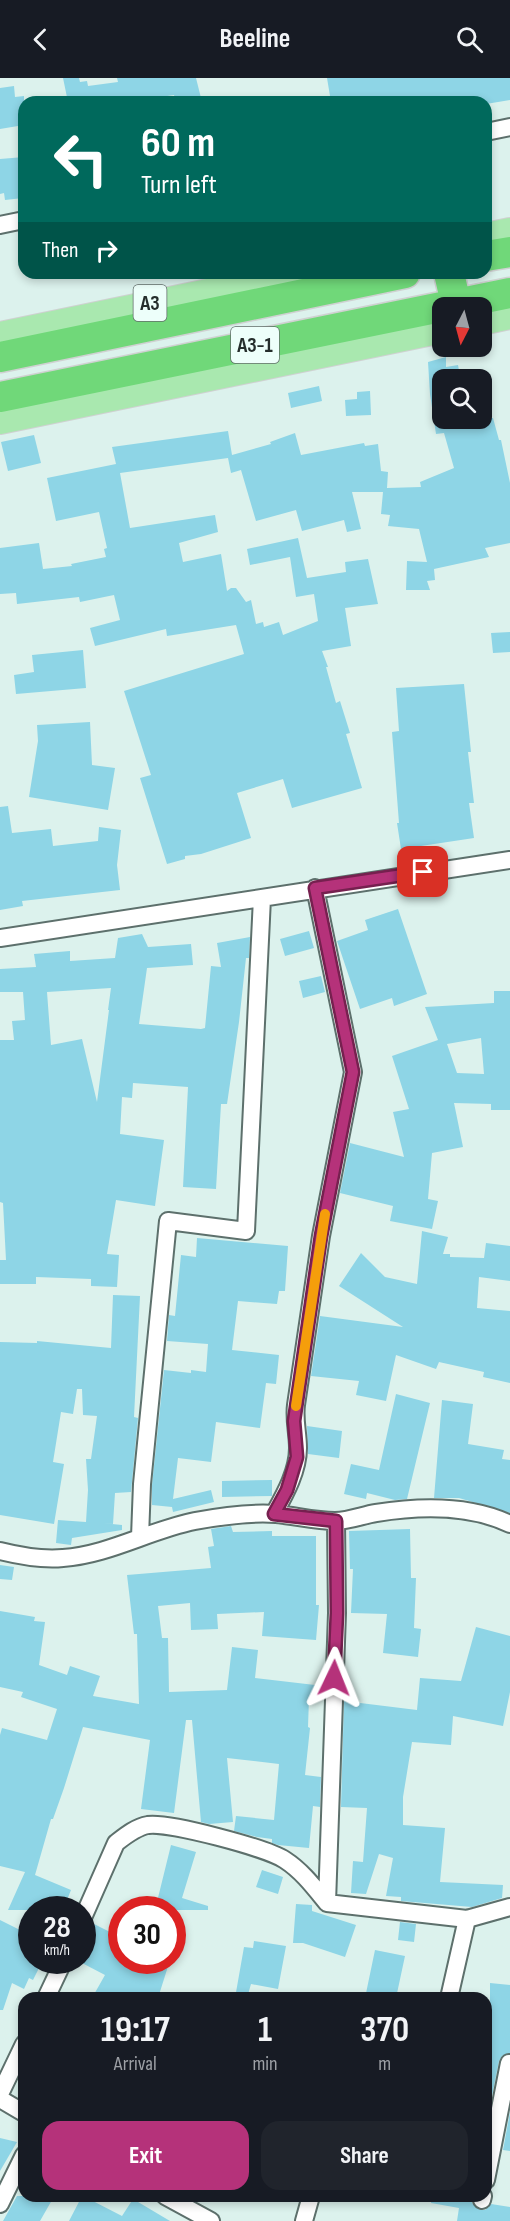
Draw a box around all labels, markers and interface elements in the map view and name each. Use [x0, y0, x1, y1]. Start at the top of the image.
icon: back [24, 23, 57, 56]
text: Beeline [220, 23, 290, 55]
icon: search [453, 23, 486, 56]
text: 60 m [141, 118, 215, 169]
icon: left [42, 120, 120, 198]
text: Turn left [141, 169, 217, 201]
icon: right [90, 234, 123, 267]
text: Then [42, 237, 78, 264]
road number: A3 [134, 285, 166, 321]
north arrow [432, 297, 492, 357]
map controls [432, 297, 492, 429]
road number: A3-1 [231, 327, 279, 363]
button: search [432, 369, 492, 429]
pin [397, 846, 448, 897]
icon: arrive [406, 855, 439, 888]
position arrow [302, 1646, 366, 1710]
speed limit sign: 30 [108, 1896, 186, 1974]
text: 28 [43, 1910, 71, 1946]
text: km/h [44, 1941, 70, 1960]
text: 19:17 [101, 2009, 170, 2052]
text: 1 [258, 2009, 272, 2052]
text: 370 [360, 2009, 409, 2052]
text: Arrival [114, 2052, 157, 2076]
text: min [252, 2052, 278, 2076]
text: m [378, 2052, 391, 2076]
button: Exit [42, 2121, 249, 2190]
button: Share [261, 2121, 468, 2190]

